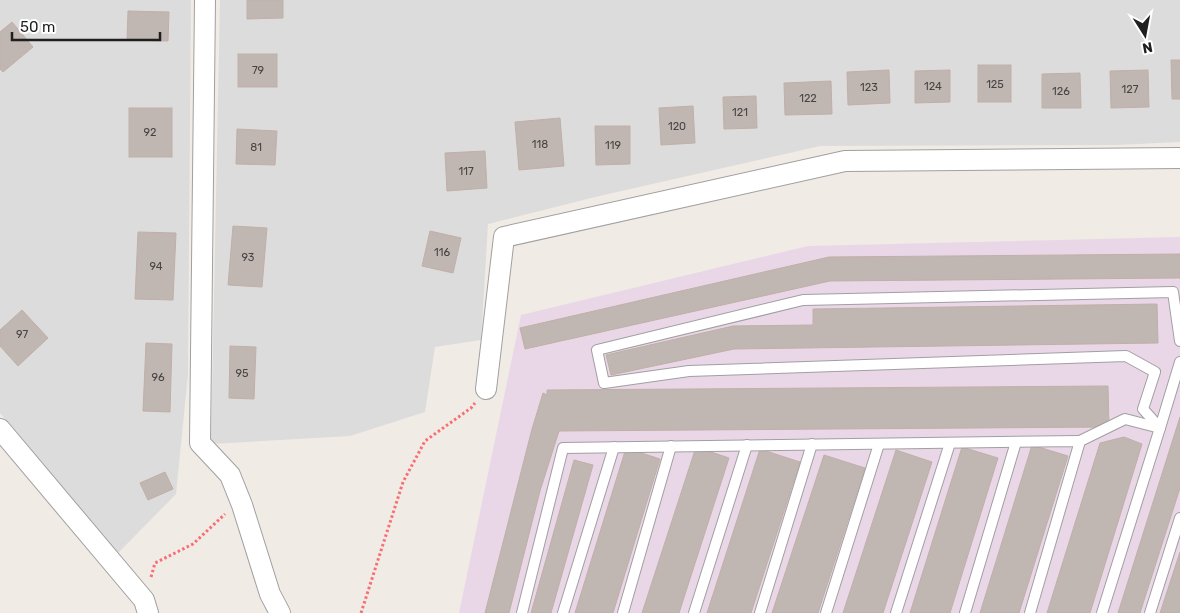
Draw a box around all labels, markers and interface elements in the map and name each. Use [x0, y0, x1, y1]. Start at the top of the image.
scale bar [12, 10, 160, 42]
north arrow [1120, 10, 1170, 60]
text: 50 m [20, 18, 55, 36]
text: N [1141, 38, 1154, 57]
house number: 79 [252, 64, 264, 77]
house number: 125 [986, 78, 1004, 91]
house number: 124 [924, 80, 942, 93]
house number: 123 [860, 81, 878, 94]
house number: 127 [1122, 83, 1139, 96]
house number: 126 [1052, 85, 1070, 98]
house number: 122 [799, 92, 817, 105]
house number: 121 [732, 106, 748, 119]
house number: 120 [668, 120, 686, 133]
house number: 92 [144, 126, 156, 139]
house number: 118 [532, 138, 548, 151]
house number: 119 [605, 139, 621, 152]
house number: 81 [250, 141, 262, 154]
house number: 117 [458, 165, 474, 178]
house number: 116 [434, 246, 450, 259]
house number: 93 [242, 251, 255, 264]
house number: 94 [149, 260, 163, 273]
house number: 97 [16, 328, 28, 341]
house number: 95 [235, 367, 249, 380]
house number: 96 [151, 371, 165, 384]

